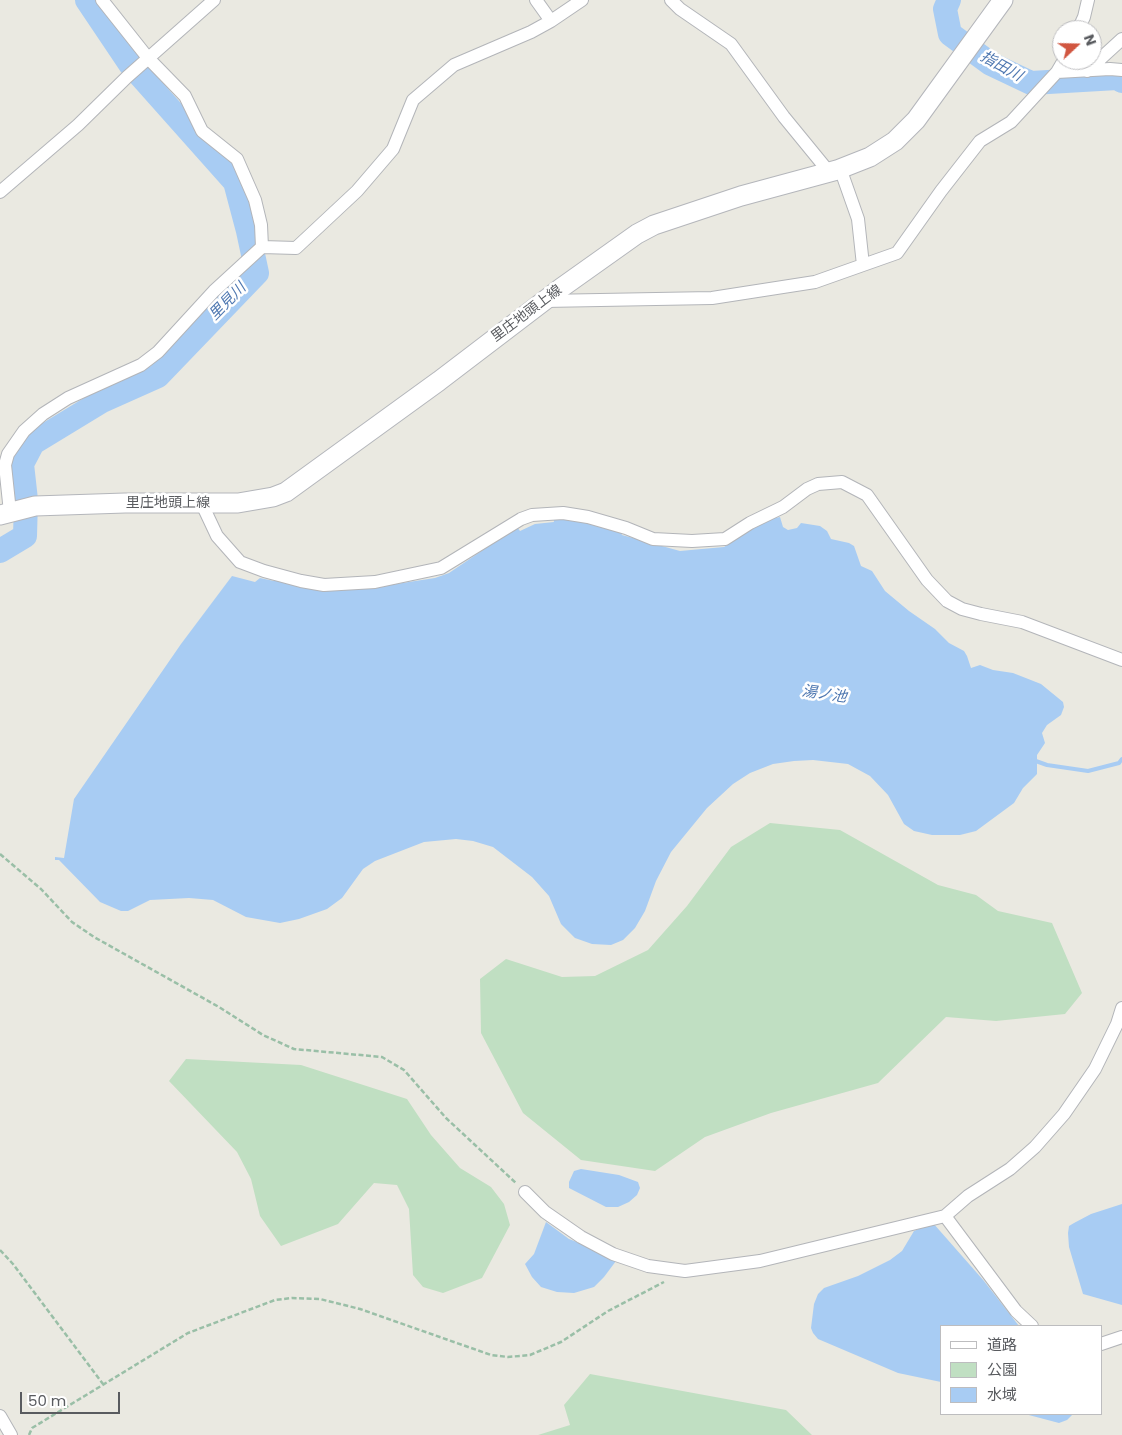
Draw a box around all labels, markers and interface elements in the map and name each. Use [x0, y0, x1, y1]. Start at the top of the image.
north arrow [1052, 20, 1102, 70]
text: N [1079, 31, 1101, 48]
water label: 指田川 [977, 48, 1025, 86]
water label: 里見川 [206, 280, 250, 324]
street label: 里庄地頭上線 [488, 282, 566, 346]
street label: 里庄地頭上線 [126, 495, 210, 511]
water label: 湯ノ池 [800, 683, 848, 707]
legend [940, 1325, 1102, 1415]
text: 道路 [987, 1334, 1017, 1355]
text: 公園 [987, 1359, 1017, 1380]
scale bar [22, 1382, 122, 1414]
text: 水域 [987, 1384, 1017, 1405]
text: 50 m [28, 1390, 66, 1411]

